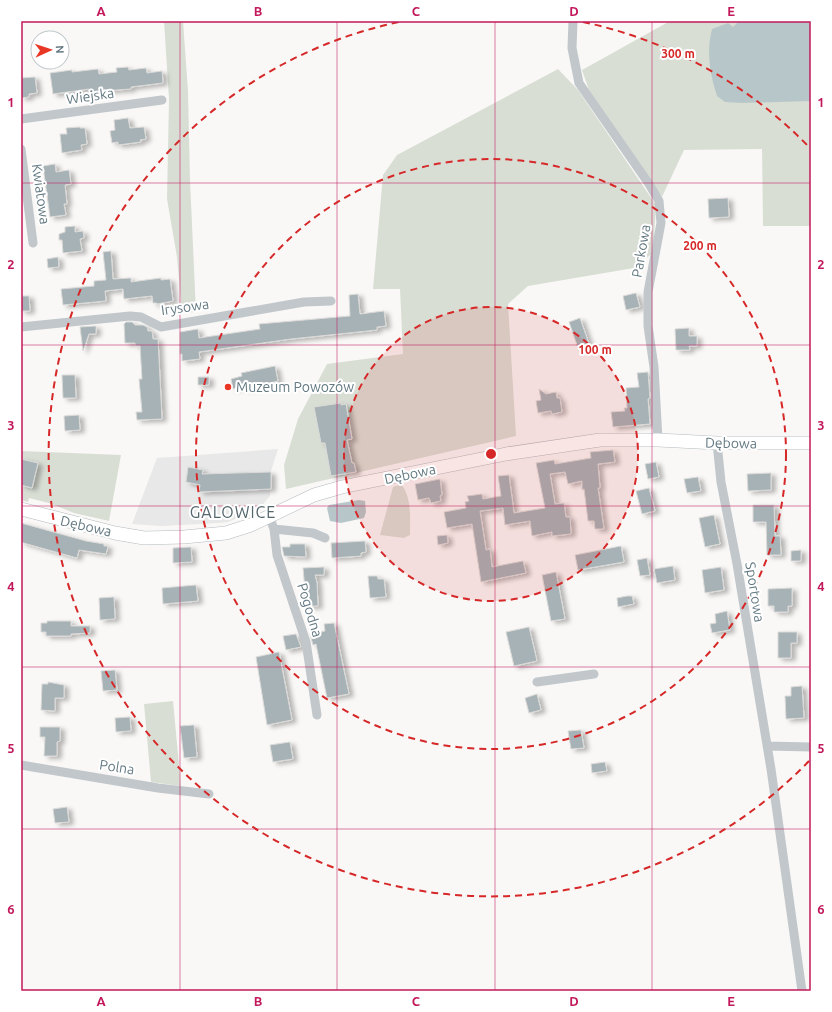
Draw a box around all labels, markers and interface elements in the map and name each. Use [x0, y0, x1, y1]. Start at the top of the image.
text: A [96, 4, 106, 18]
text: B [254, 4, 263, 18]
text: C [412, 4, 421, 18]
text: D [569, 4, 579, 18]
text: E [727, 4, 735, 18]
north arrow [30, 30, 70, 70]
text: N [54, 45, 66, 54]
text: 300 m [661, 47, 695, 60]
street label: Wiejska [65, 85, 115, 107]
text: 1 [7, 95, 15, 109]
text: 1 [817, 95, 825, 109]
street label: Kwiatowa [29, 163, 53, 225]
street label: Parkowa [628, 223, 654, 279]
text: 200 m [683, 239, 717, 252]
text: 2 [7, 257, 15, 271]
text: 2 [817, 257, 825, 271]
street label: Irysowa [160, 296, 210, 318]
text: 100 m [578, 343, 612, 356]
place label: Muzeum Powozów [236, 379, 354, 395]
marker: Muzeum Powozów [223, 382, 233, 392]
text: 3 [7, 418, 15, 432]
text: 3 [817, 418, 825, 432]
street label: Dębowa [705, 435, 757, 451]
centre of rings [484, 447, 498, 461]
street label: Dębowa [383, 461, 437, 487]
district label: GALOWICE [190, 503, 276, 521]
street label: Dębowa [59, 512, 113, 540]
street label: Sportowa [742, 561, 768, 623]
text: 4 [7, 579, 15, 593]
text: 4 [817, 579, 825, 593]
street label: Pogodna [294, 581, 326, 639]
text: 5 [7, 741, 15, 755]
text: 5 [817, 741, 825, 755]
street label: Polna [98, 756, 136, 778]
text: 6 [7, 902, 15, 916]
text: 6 [817, 902, 825, 916]
text: A [96, 994, 106, 1008]
text: B [254, 994, 263, 1008]
text: C [412, 994, 421, 1008]
text: D [569, 994, 579, 1008]
text: E [727, 994, 735, 1008]

